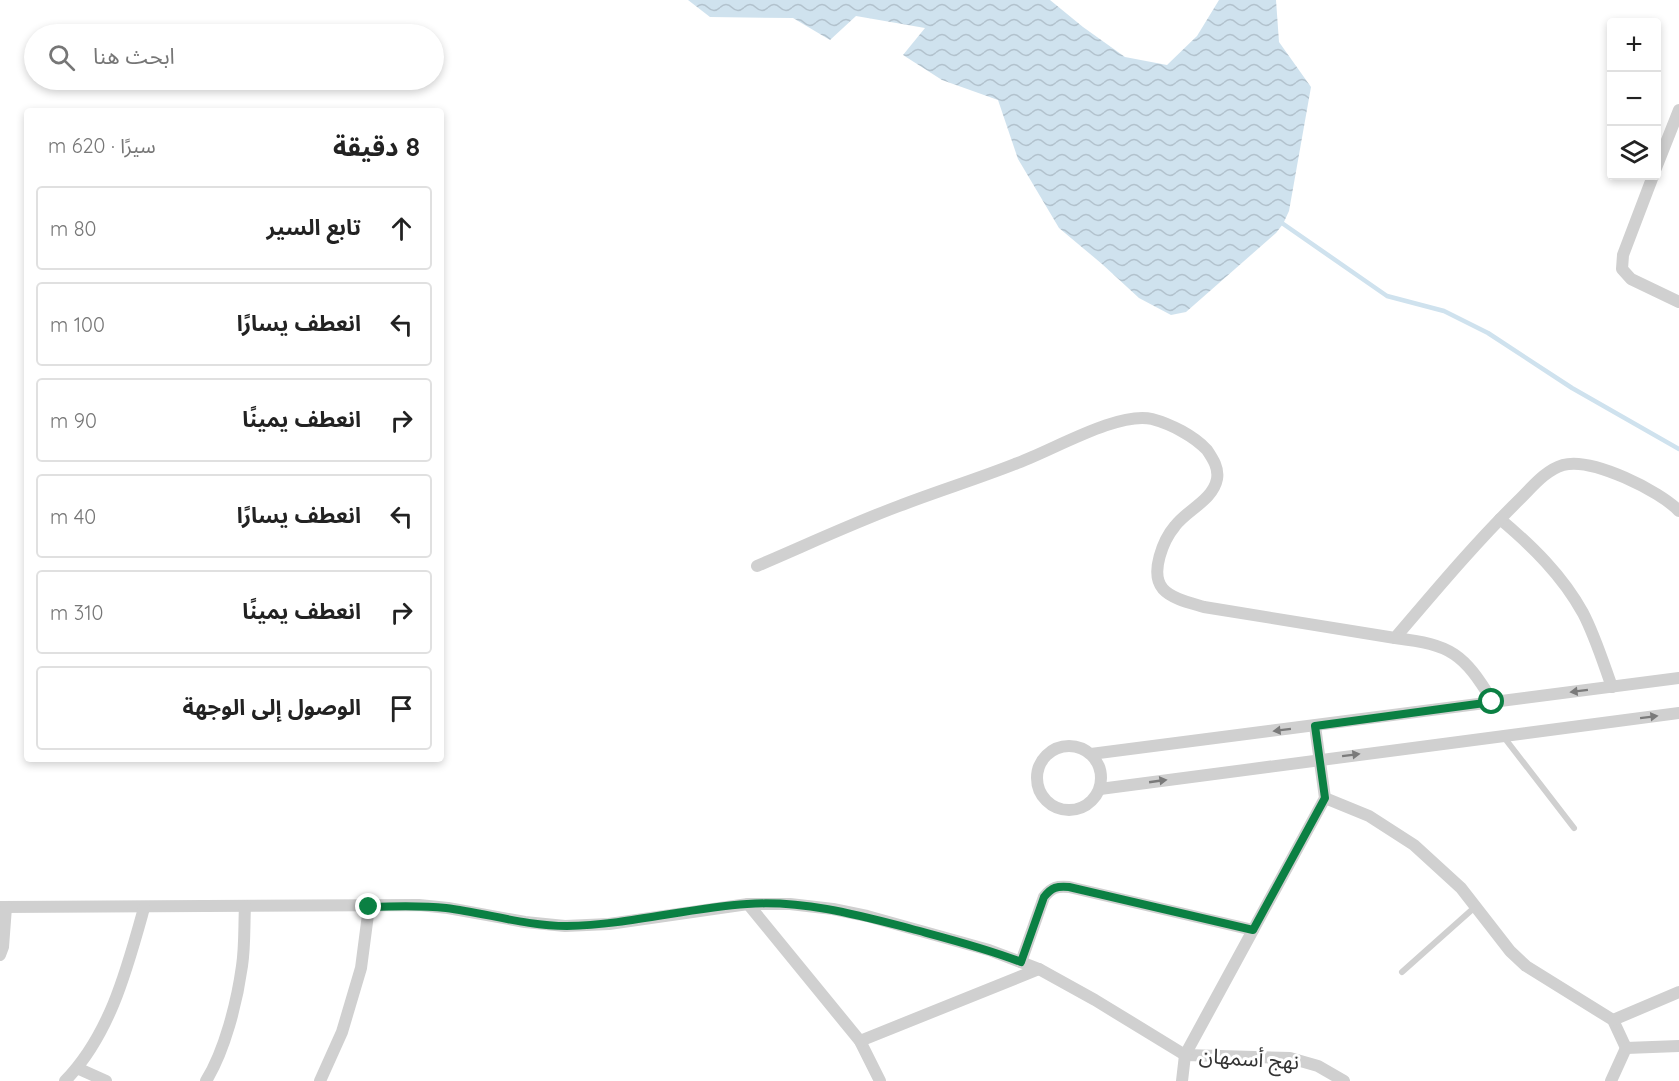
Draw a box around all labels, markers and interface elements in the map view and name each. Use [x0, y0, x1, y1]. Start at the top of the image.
map controls [1607, 18, 1661, 180]
button: + [1607, 18, 1661, 72]
search box [24, 24, 444, 90]
icon: search [45, 41, 78, 74]
text: ابحث هنا [93, 42, 175, 70]
button: − [1607, 72, 1661, 126]
button: layers [1607, 126, 1661, 180]
text: 8 دقيقة [333, 130, 420, 163]
text: سيرًا · 620 m [48, 133, 156, 158]
icon: ahead [385, 212, 418, 245]
text: تابع السير [267, 213, 361, 241]
text: 80 m [50, 216, 96, 241]
icon: left [385, 308, 418, 341]
text: انعطف يسارًا [237, 309, 361, 337]
text: 100 m [50, 312, 105, 337]
icon: right [385, 404, 418, 437]
text: انعطف يمينًا [242, 405, 361, 433]
text: 90 m [50, 408, 97, 433]
icon: left [385, 500, 418, 533]
text: انعطف يسارًا [237, 501, 361, 529]
text: 40 m [50, 504, 96, 529]
icon: right [385, 596, 418, 629]
text: انعطف يمينًا [242, 597, 361, 625]
text: 310 m [50, 600, 104, 625]
one-way arrow [1570, 686, 1589, 695]
route start [1478, 688, 1504, 714]
icon: arrive [385, 692, 418, 725]
text: الوصول إلى الوجهة [183, 693, 361, 721]
one-way arrow [1639, 712, 1658, 721]
one-way arrow [1272, 725, 1291, 735]
one-way arrow [1342, 750, 1361, 759]
one-way arrow [1148, 777, 1167, 786]
route end [355, 893, 381, 919]
street label: نهج أسمهان [1198, 1042, 1300, 1077]

